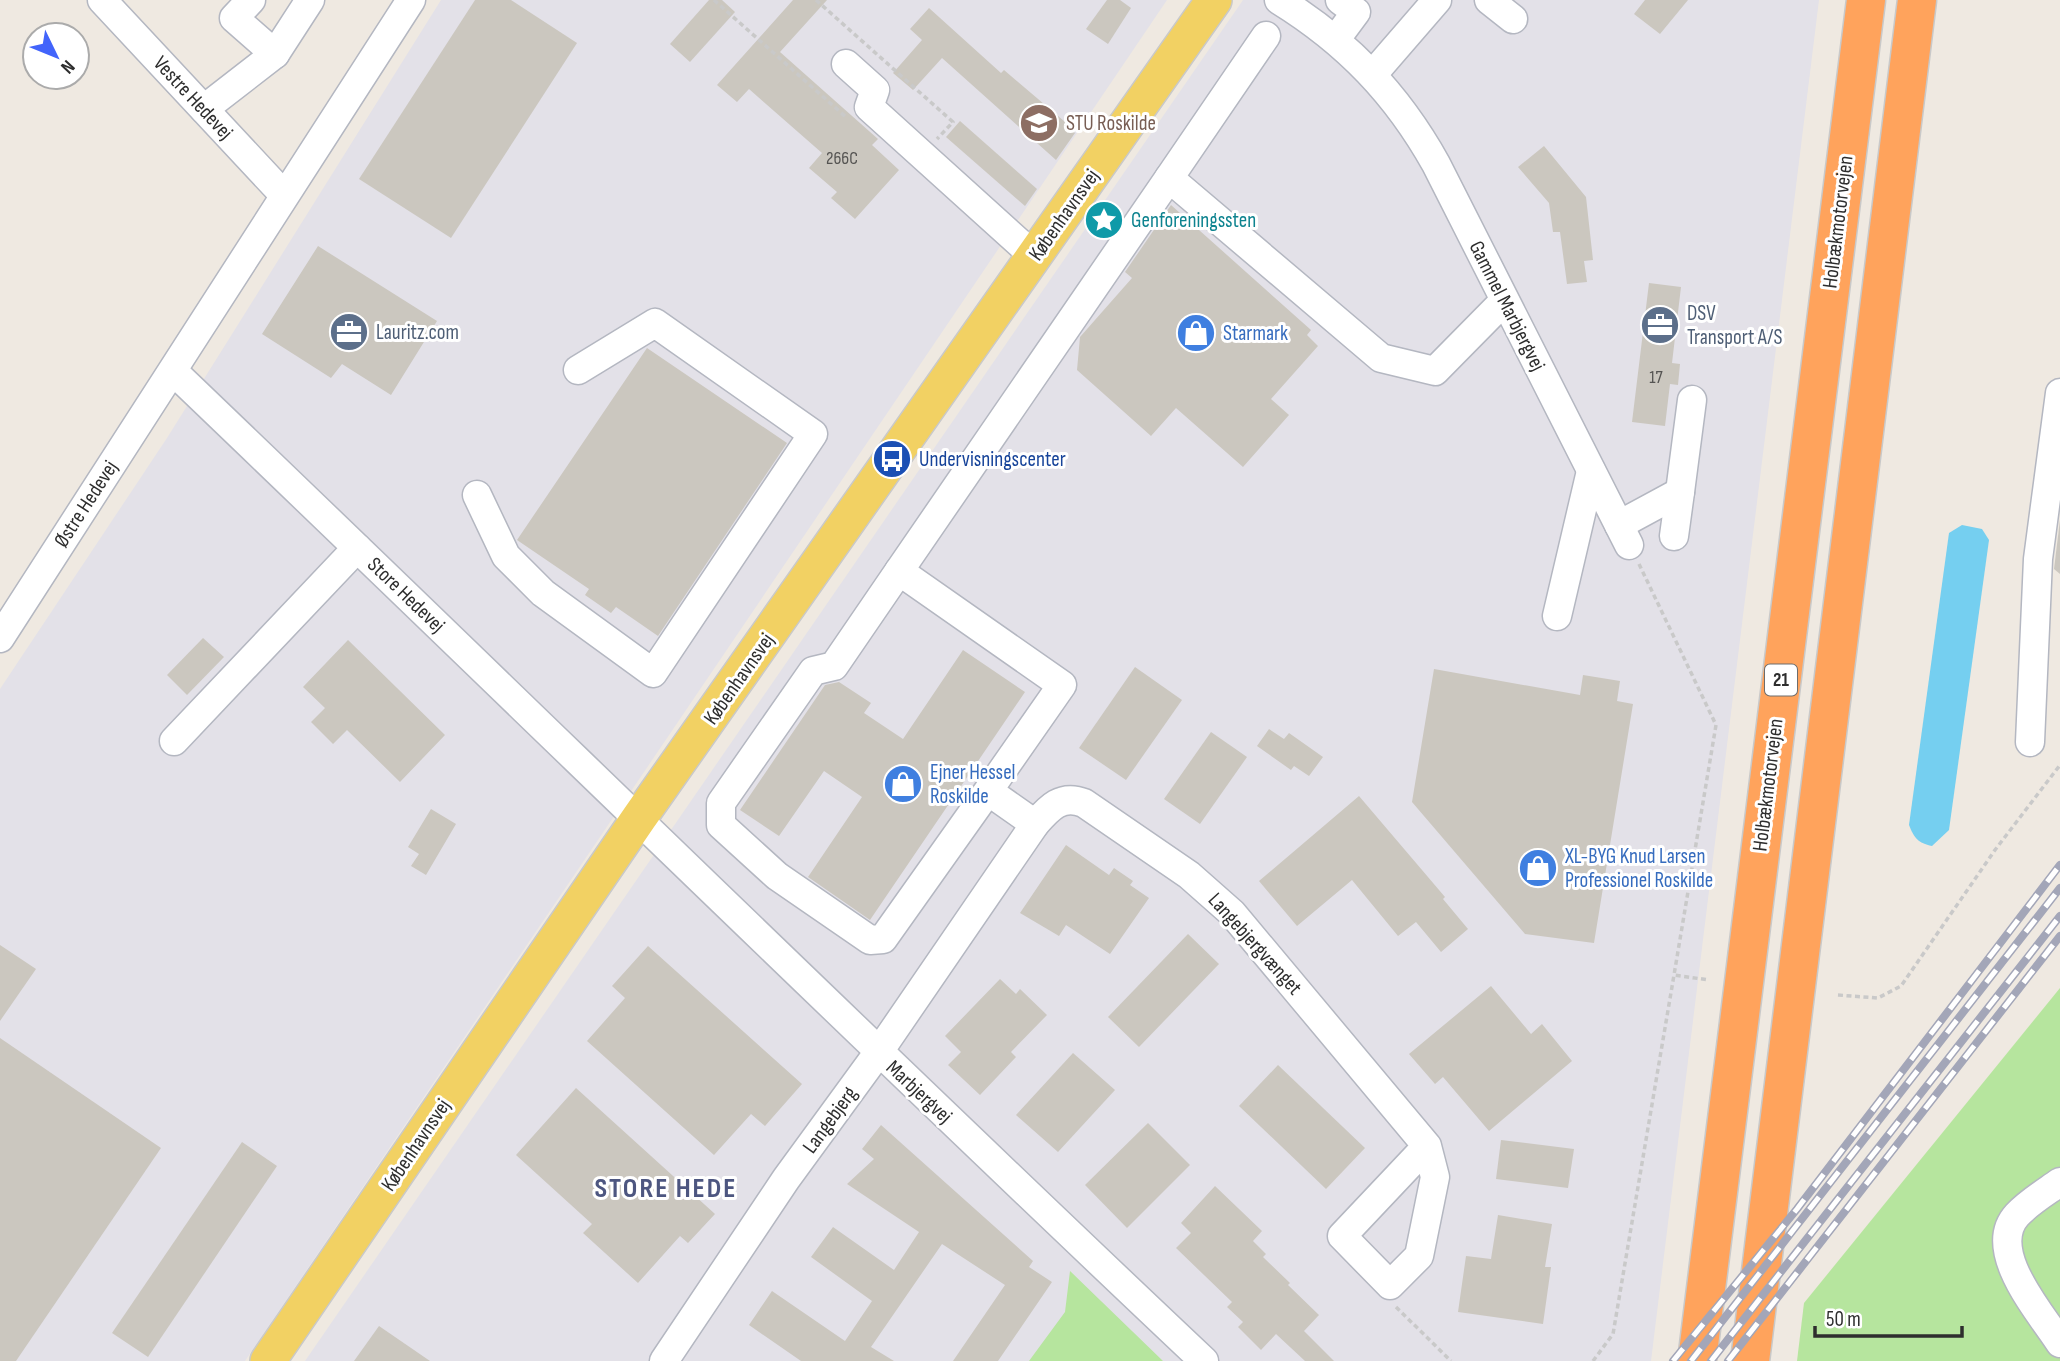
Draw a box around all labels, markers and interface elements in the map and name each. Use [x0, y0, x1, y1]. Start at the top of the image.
north arrow [21, 21, 91, 91]
street label: Vestre Hedevej [148, 51, 238, 145]
text: N [55, 55, 79, 78]
school or university icon: STU Roskilde [1018, 102, 1060, 144]
place label: STU Roskilde [1066, 111, 1156, 136]
house number: 266C [826, 148, 858, 169]
street label: Holbækmotorvejen [1817, 154, 1859, 290]
street label: Københavnsvej [1023, 165, 1105, 265]
place icon: Genforeningssten [1083, 199, 1125, 241]
place label: Genforeningssten [1131, 208, 1256, 233]
street label: Gammel Marbjergvej [1464, 237, 1550, 375]
place label: DSV Transport A/S [1687, 301, 1782, 350]
office icon: DSV Transport A/S [1639, 304, 1681, 346]
office icon: Lauritz.com [328, 311, 370, 353]
shop icon: Starmark [1175, 312, 1217, 354]
place label: Lauritz.com [376, 320, 459, 345]
place label: Starmark [1223, 321, 1288, 346]
house number: 17 [1649, 367, 1664, 388]
bus stop icon: Undervisningscenter [871, 438, 913, 480]
place label: Undervisningscenter [919, 447, 1066, 472]
street label: Østre Hedevej [49, 456, 123, 552]
street label: Store Hedevej [362, 552, 450, 638]
street label: Københavnsvej [698, 629, 780, 729]
road number: 21 [1765, 664, 1797, 695]
street label: Holbækmotorvejen [1747, 717, 1789, 853]
place label: Ejner Hessel Roskilde [930, 760, 1016, 809]
shop icon: Ejner Hessel Roskilde [882, 763, 924, 805]
place label: XL-BYG Knud Larsen Professionel Roskilde [1564, 844, 1713, 893]
shop icon: XL-BYG Knud Larsen Professionel Roskilde [1517, 847, 1559, 889]
street label: Langebjergvænget [1203, 888, 1307, 1000]
street label: Marbjergvej [881, 1055, 957, 1129]
street label: Langebjerg [797, 1082, 863, 1158]
street label: Københavnsvej [376, 1094, 456, 1196]
district label: STORE HEDE [595, 1172, 737, 1205]
scale bar [1815, 1294, 1962, 1338]
text: 50 m [1826, 1307, 1861, 1332]

